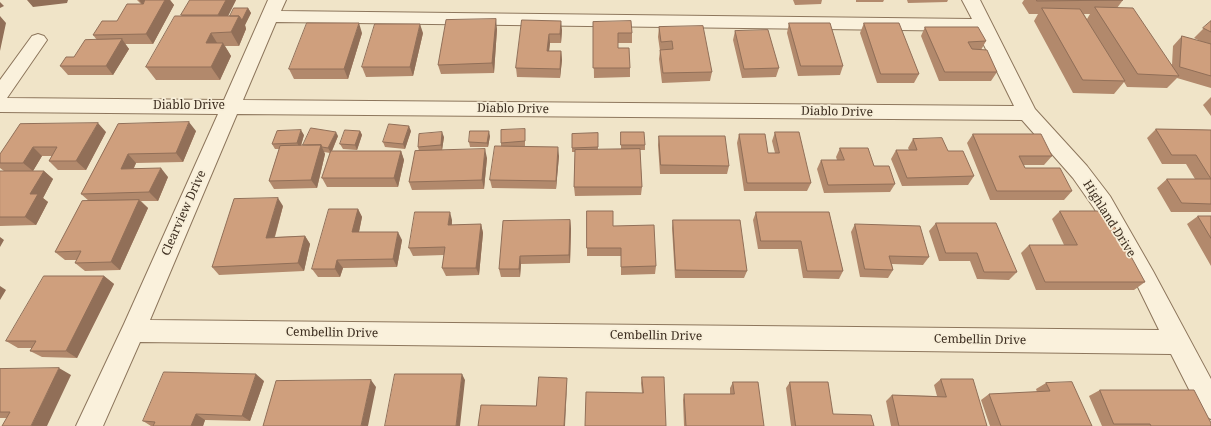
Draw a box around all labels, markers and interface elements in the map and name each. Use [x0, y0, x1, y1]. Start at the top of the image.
street label: Diablo Drive [153, 99, 225, 113]
street label: Diablo Drive [477, 101, 549, 117]
street label: Diablo Drive [801, 104, 873, 120]
street label: Clearview Drive [159, 168, 209, 258]
street label: Highland Drive [1080, 178, 1138, 260]
street label: Cembellin Drive [286, 325, 378, 341]
street label: Cembellin Drive [610, 328, 702, 344]
street label: Cembellin Drive [934, 332, 1026, 348]

